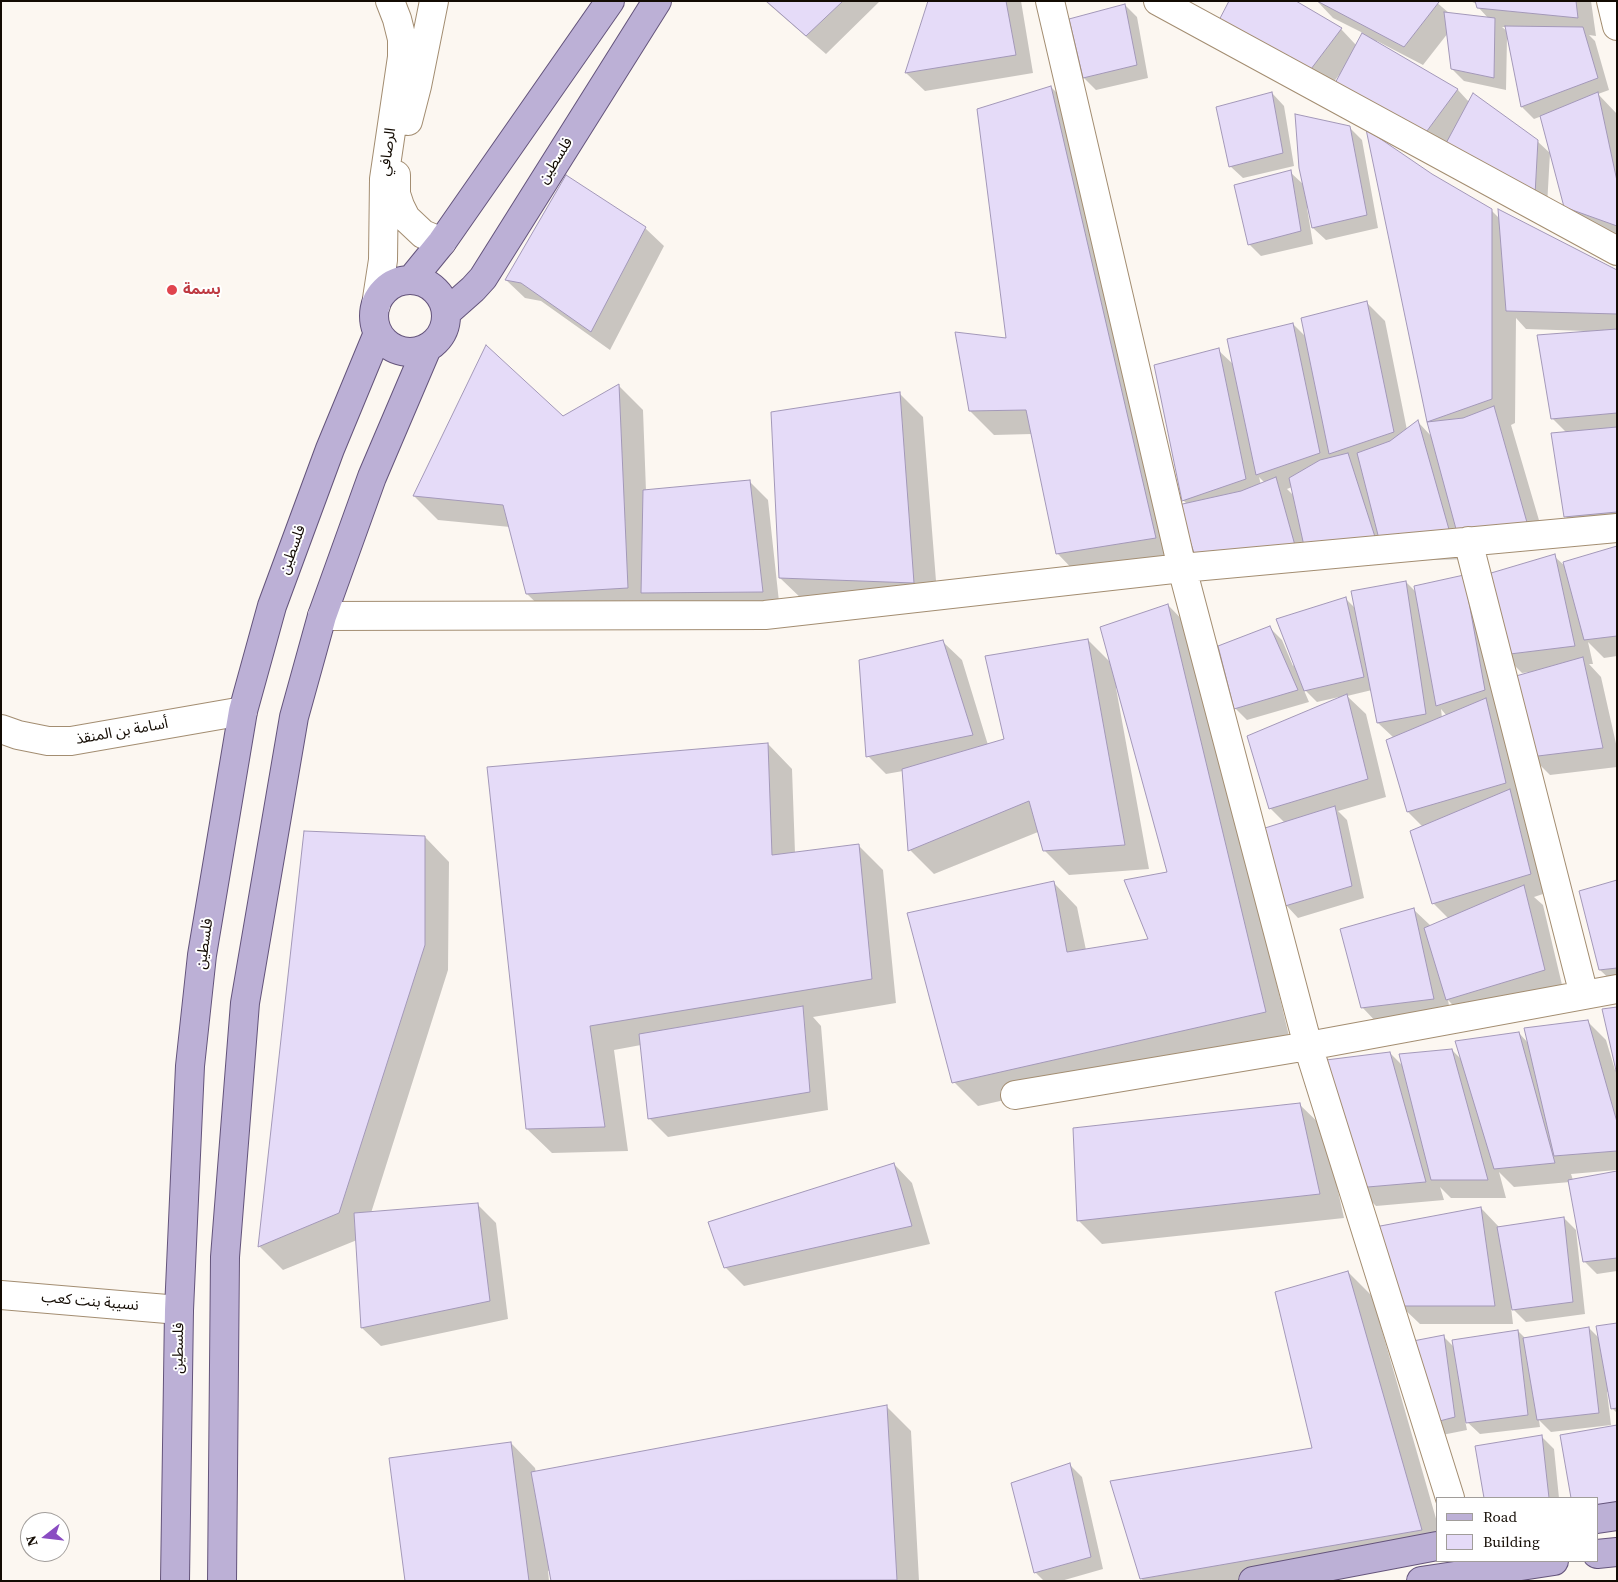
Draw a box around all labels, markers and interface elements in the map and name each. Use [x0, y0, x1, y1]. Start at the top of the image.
street label: الرصافي [376, 127, 400, 177]
street label: فلسطين [535, 135, 577, 187]
place label: بسمة [183, 281, 221, 299]
marker: بسمة [165, 283, 179, 297]
street label: فلسطين [276, 523, 310, 577]
street label: أسامة بن المنقذ [74, 715, 170, 749]
street label: فلسطين [193, 917, 217, 971]
street label: نسيبة بنت كعب [41, 1289, 139, 1315]
street label: فلسطين [170, 1322, 188, 1374]
legend [1436, 1497, 1598, 1562]
text: Road [1483, 1506, 1517, 1527]
north arrow [20, 1512, 70, 1562]
text: Building [1483, 1531, 1540, 1552]
text: N [21, 1533, 43, 1549]

